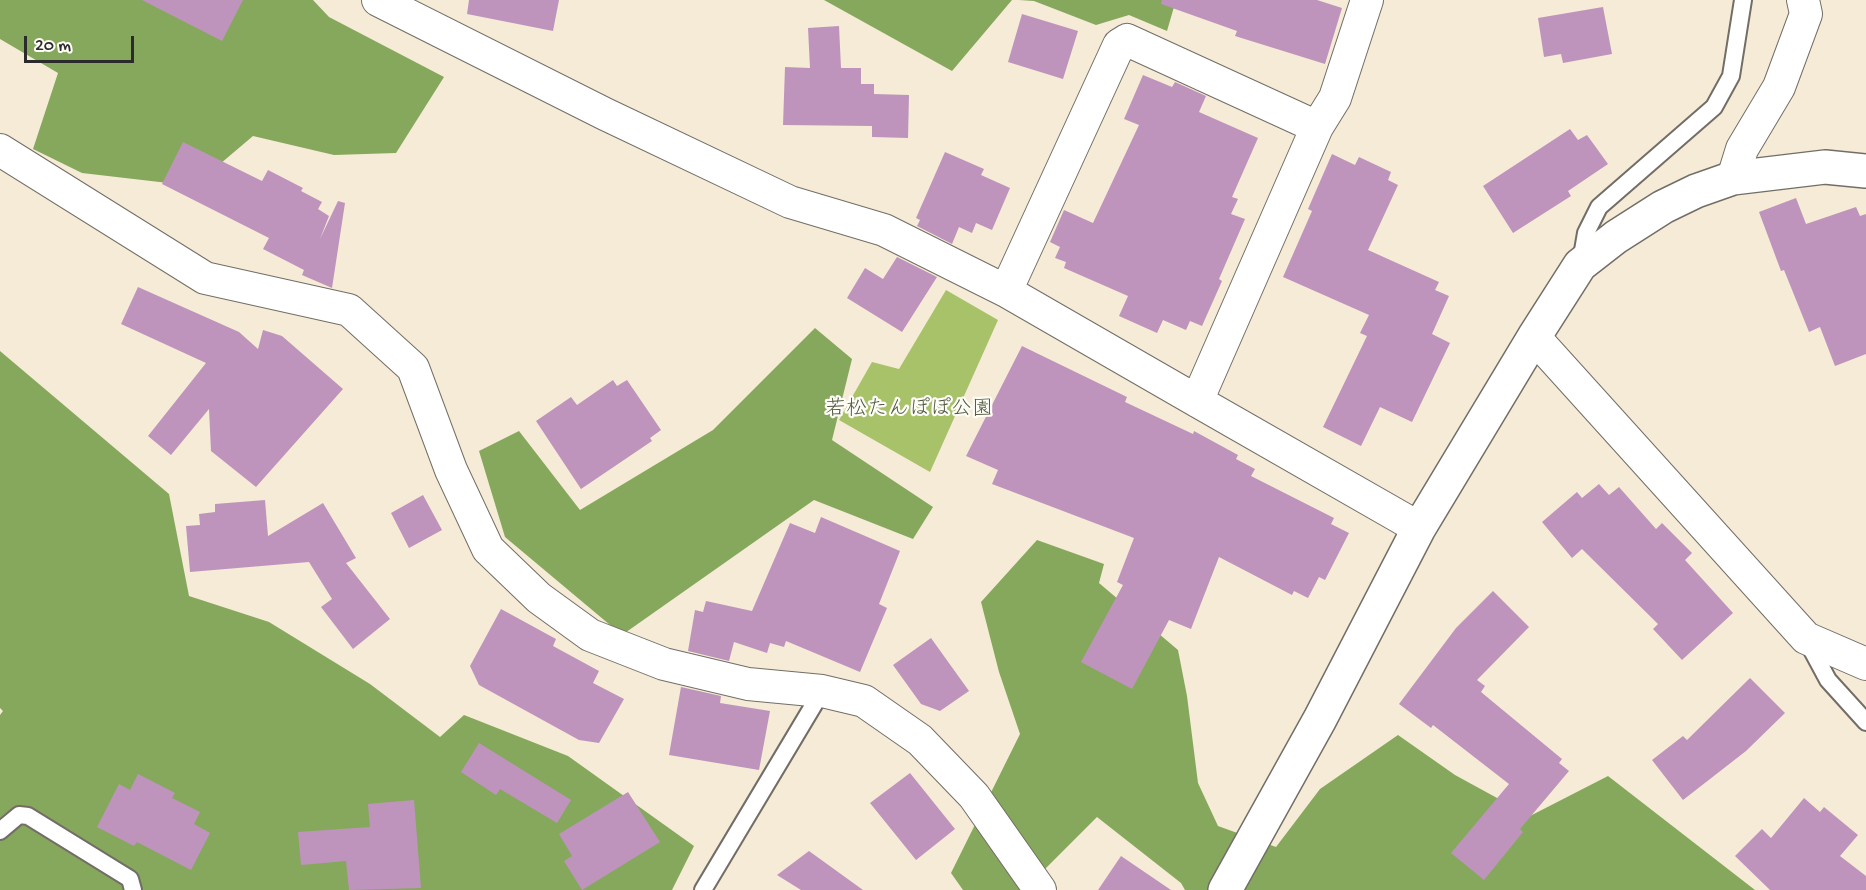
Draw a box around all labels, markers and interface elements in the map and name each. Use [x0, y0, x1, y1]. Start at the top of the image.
scale bar [27, 24, 136, 62]
text: 20 m [35, 36, 71, 57]
park label: 若松たんぽぽ公園 [825, 398, 993, 424]

